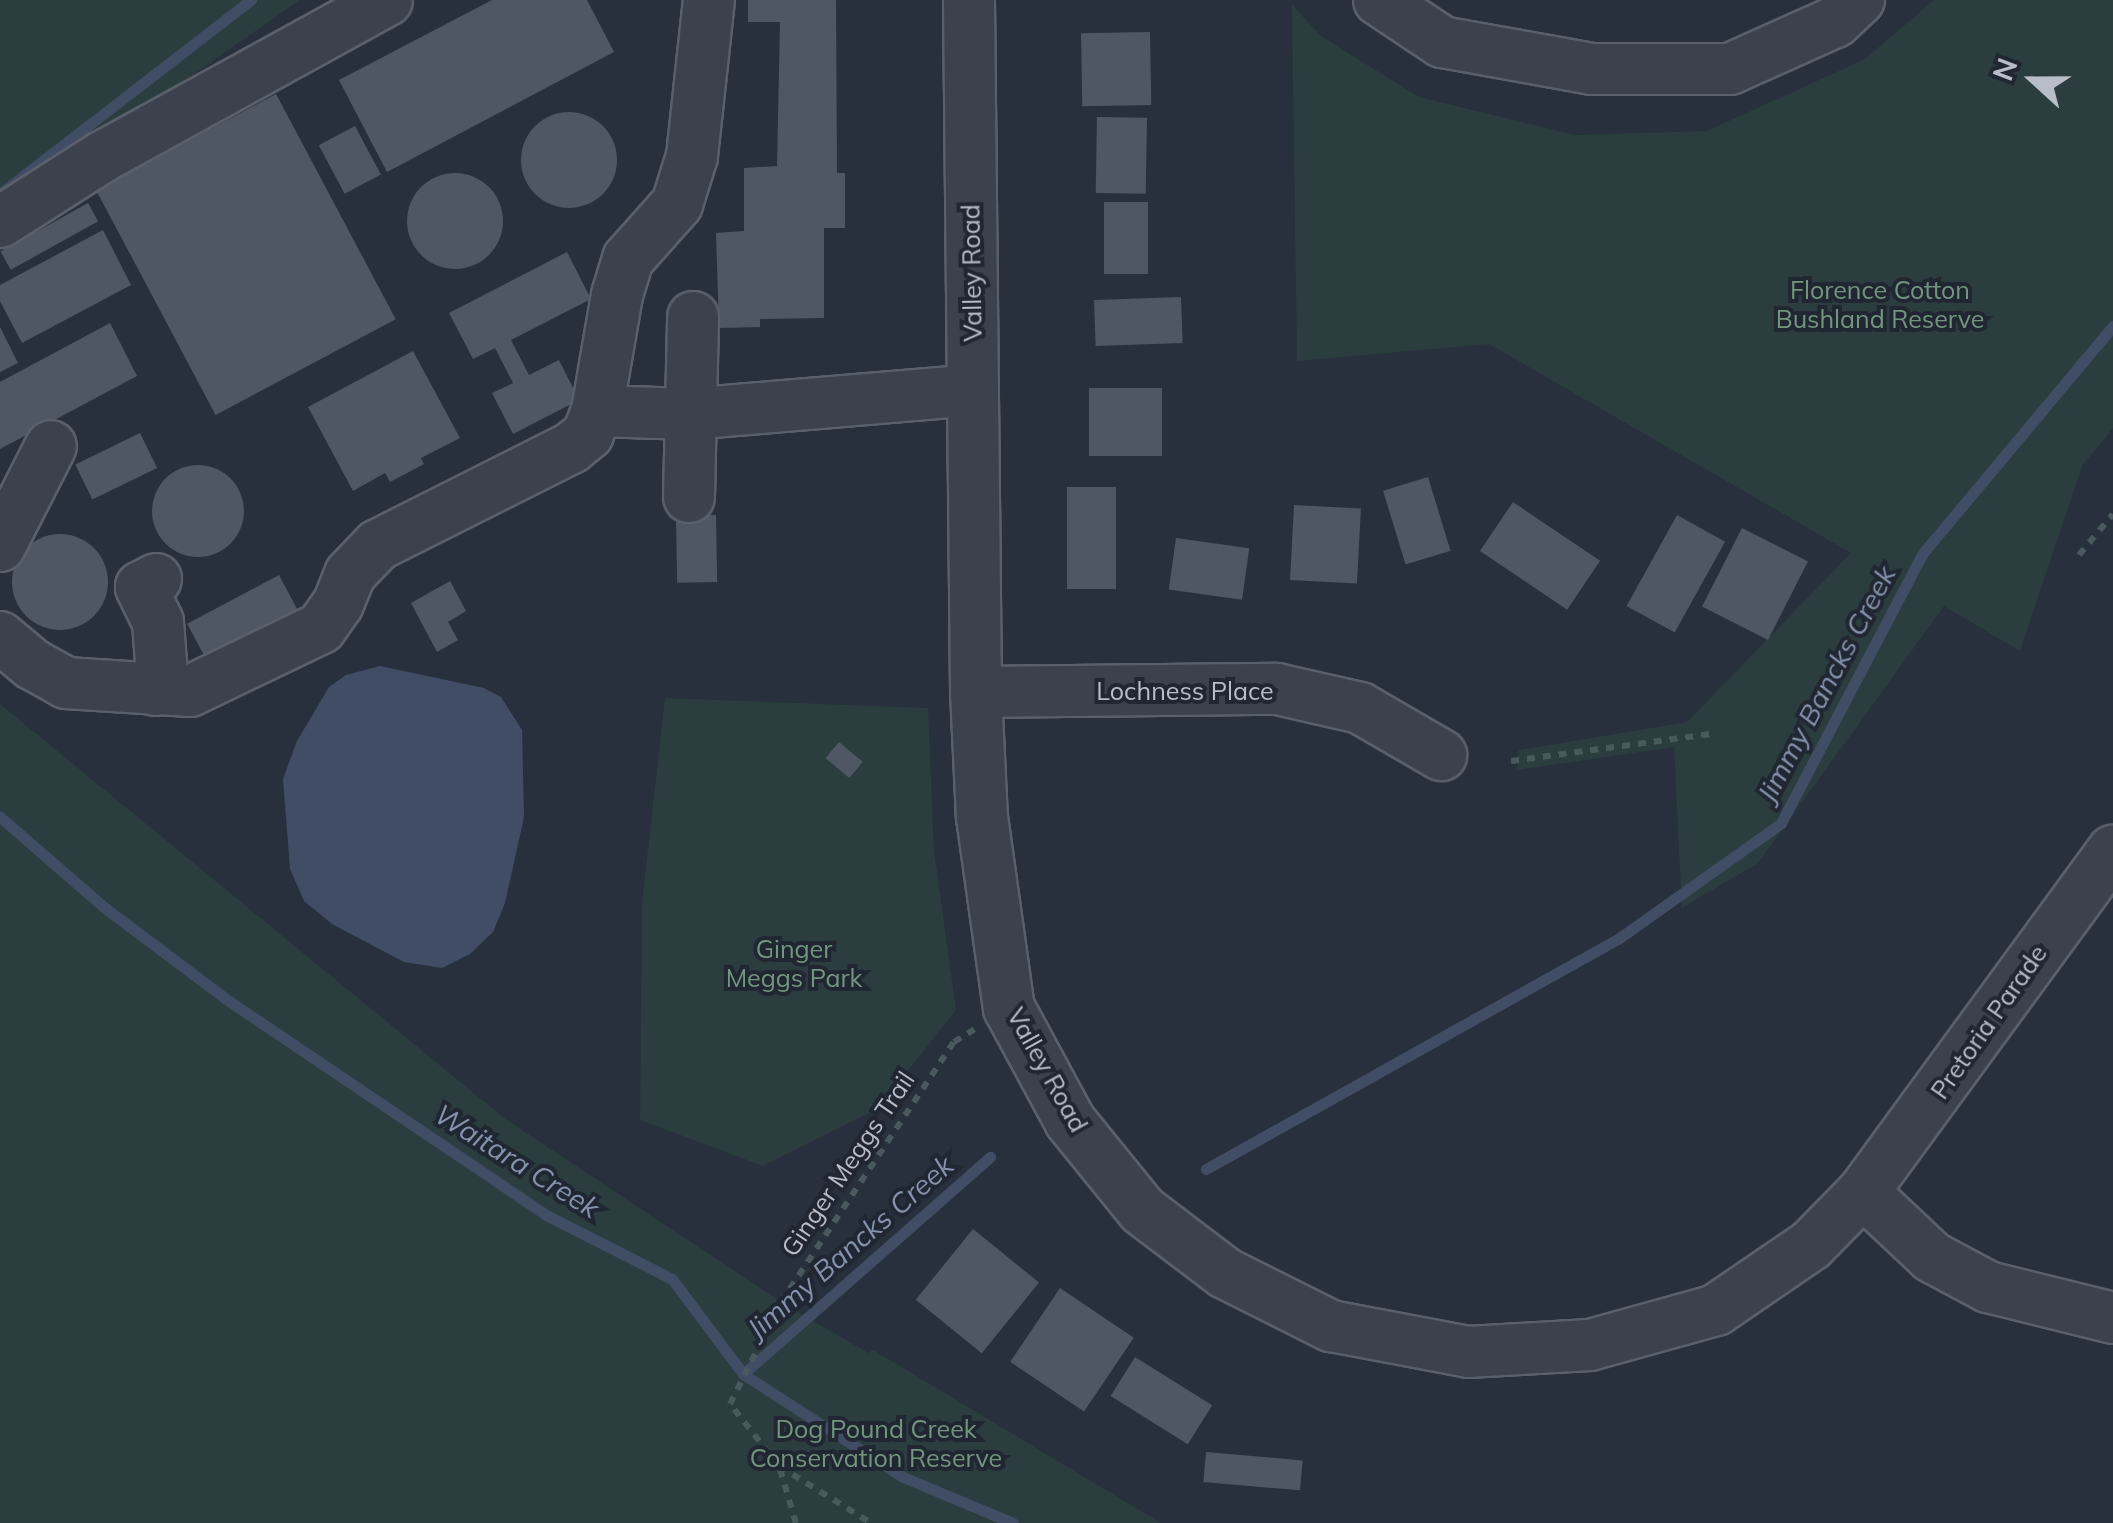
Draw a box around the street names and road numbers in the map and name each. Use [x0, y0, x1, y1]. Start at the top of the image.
street label: Valley Road [956, 204, 988, 342]
street label: Lochness Place [1096, 676, 1274, 706]
street label: Pretoria Parade [1925, 939, 2053, 1105]
street label: Valley Road [1001, 1003, 1093, 1137]
street label: Ginger Meggs Trail [775, 1066, 921, 1262]

